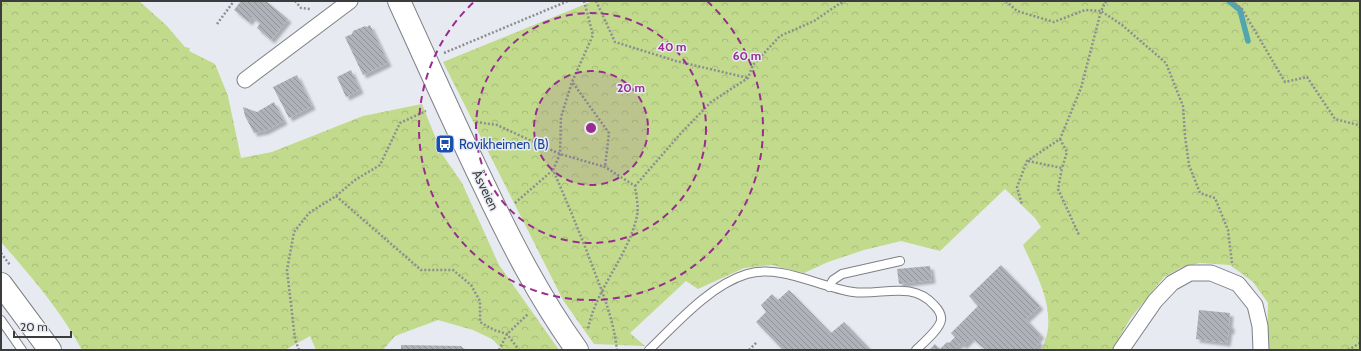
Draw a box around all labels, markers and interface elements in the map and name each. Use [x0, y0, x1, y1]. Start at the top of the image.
text: 40 m [657, 39, 687, 54]
text: 60 m [733, 48, 761, 63]
text: 20 m [617, 80, 645, 95]
centre of rings [584, 121, 598, 135]
bus stop icon: Rovikheimen (B) [434, 133, 456, 155]
place label: Rovikheimen (B) [459, 136, 549, 152]
street label: Åsveien [469, 167, 504, 213]
scale bar [14, 313, 71, 339]
text: 20 m [20, 319, 48, 334]

